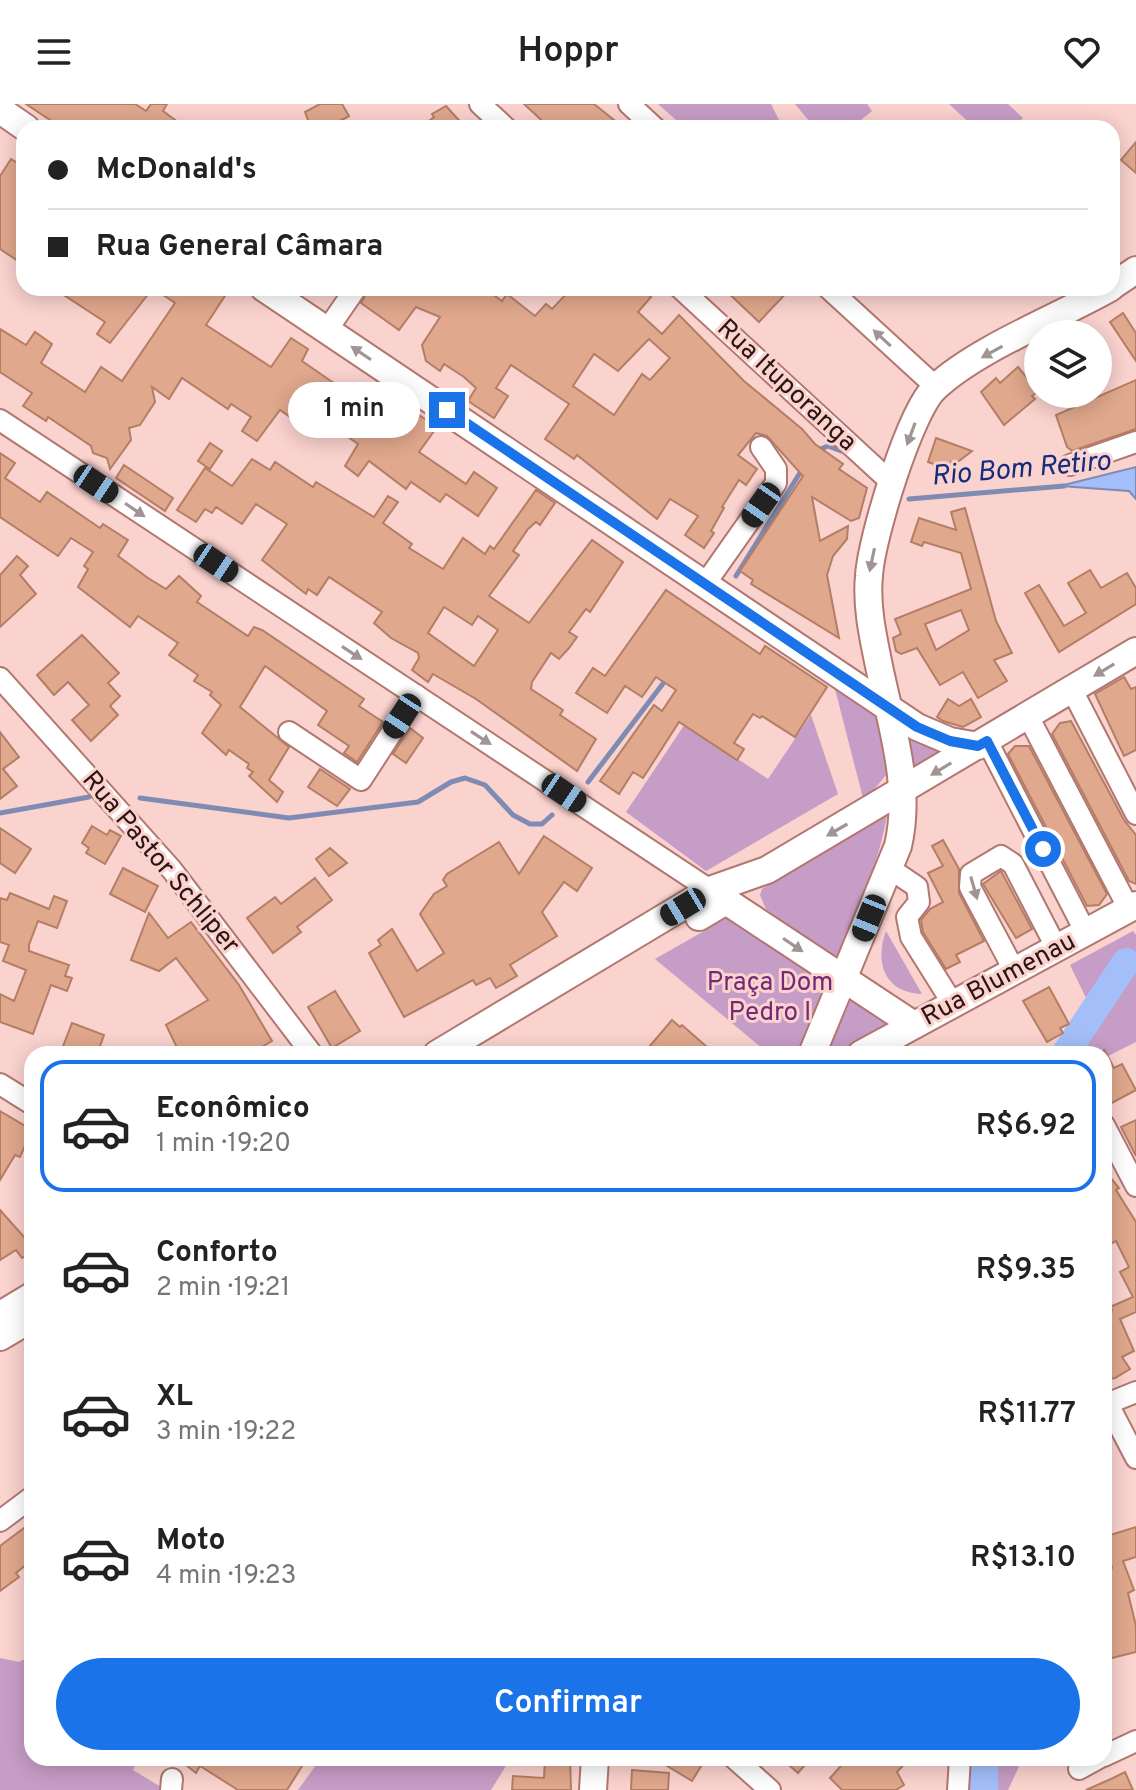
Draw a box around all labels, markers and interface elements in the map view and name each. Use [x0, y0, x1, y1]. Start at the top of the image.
text: Hoppr [517, 29, 619, 75]
icon: menu [32, 30, 76, 74]
icon: heart [1060, 30, 1104, 74]
text: McDonald's [96, 152, 257, 189]
text: Rua General Câmara [96, 229, 383, 266]
street label: Rua Ituporanga [709, 313, 863, 459]
map controls [1024, 320, 1112, 408]
button: layers [1024, 320, 1112, 408]
one-way arrow [873, 329, 892, 347]
one-way arrow [981, 344, 1003, 358]
one-way arrow [350, 345, 371, 360]
callout: 1 min [287, 382, 419, 438]
route end [429, 392, 465, 428]
text: 1 min [323, 393, 385, 426]
one-way arrow [904, 422, 916, 446]
water label: Rio Bom Retiro [930, 444, 1112, 496]
car [69, 461, 123, 507]
car [737, 478, 785, 532]
one-way arrow [124, 502, 146, 516]
car [189, 540, 243, 586]
one-way arrow [865, 547, 877, 572]
one-way arrow [341, 645, 363, 660]
one-way arrow [1093, 663, 1115, 677]
car [379, 689, 425, 743]
one-way arrow [470, 731, 491, 746]
one-way arrow [930, 761, 952, 775]
street label: Rua Pastor Schliper [74, 765, 246, 961]
car [537, 770, 591, 816]
one-way arrow [826, 823, 848, 837]
route start [1025, 831, 1061, 867]
one-way arrow [969, 876, 981, 901]
car [656, 884, 710, 930]
car [849, 891, 889, 945]
street label: Rua Blumenau [916, 926, 1082, 1034]
one-way arrow [782, 937, 803, 952]
park label: Praça Dom Pedro I [707, 967, 833, 1030]
icon: car [60, 1090, 132, 1162]
text: Econômico [156, 1091, 310, 1128]
text: R$6.92 [976, 1108, 1076, 1145]
text: 1 min · 19:20 [156, 1128, 291, 1161]
icon: car [60, 1234, 132, 1306]
text: Conforto [156, 1235, 278, 1272]
text: R$9.35 [976, 1252, 1076, 1289]
text: 2 min · 19:21 [156, 1272, 290, 1305]
icon: car [60, 1378, 132, 1450]
text: XL [156, 1379, 193, 1416]
text: R$11.77 [977, 1396, 1076, 1433]
text: 3 min · 19:22 [156, 1416, 296, 1449]
icon: car [60, 1522, 132, 1594]
text: Moto [156, 1523, 226, 1560]
text: R$13.10 [970, 1540, 1076, 1577]
text: 4 min · 19:23 [156, 1560, 296, 1593]
button: Confirmar [56, 1658, 1080, 1750]

